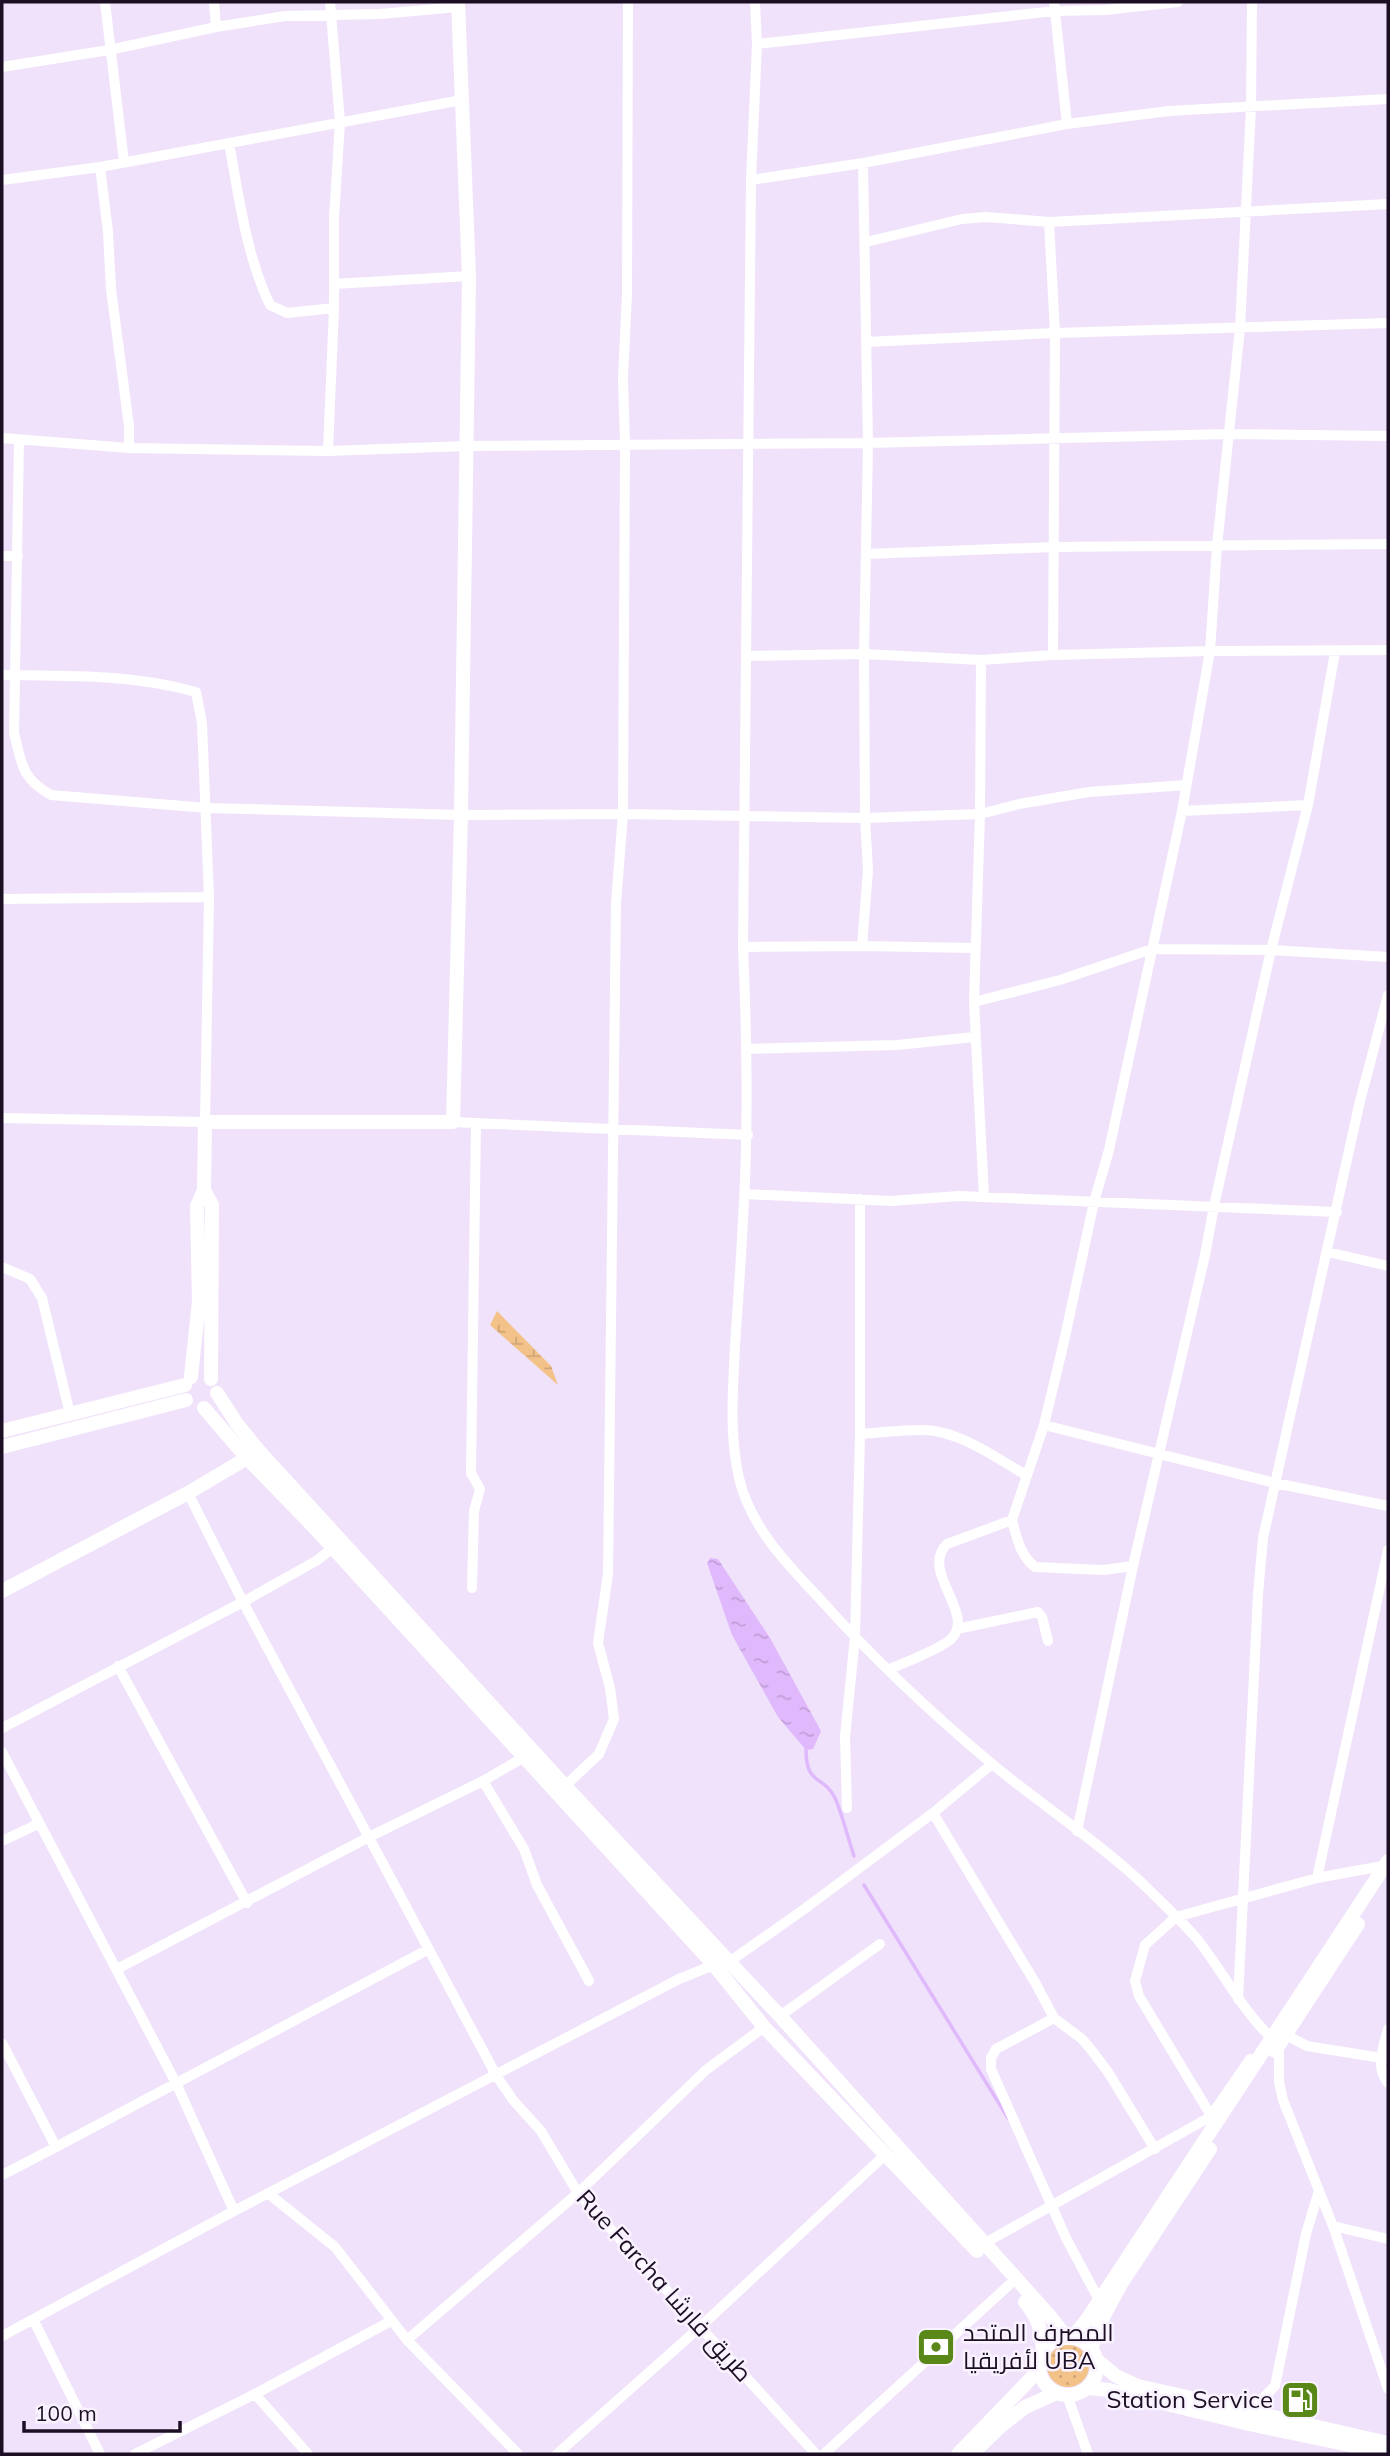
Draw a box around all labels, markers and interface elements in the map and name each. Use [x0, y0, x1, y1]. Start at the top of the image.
street label: Rue Farcha طريق فارشا [570, 2183, 759, 2388]
place label: المصرف المتحد لأفريقيا UBA [963, 2317, 1114, 2375]
bank icon: المصرف المتحد لأفريقيا UBA [915, 2326, 957, 2368]
fuel station icon: Station Service [1279, 2379, 1321, 2421]
place label: Station Service [1107, 2384, 1273, 2414]
scale bar [24, 2390, 180, 2434]
text: 100 m [35, 2400, 97, 2426]

